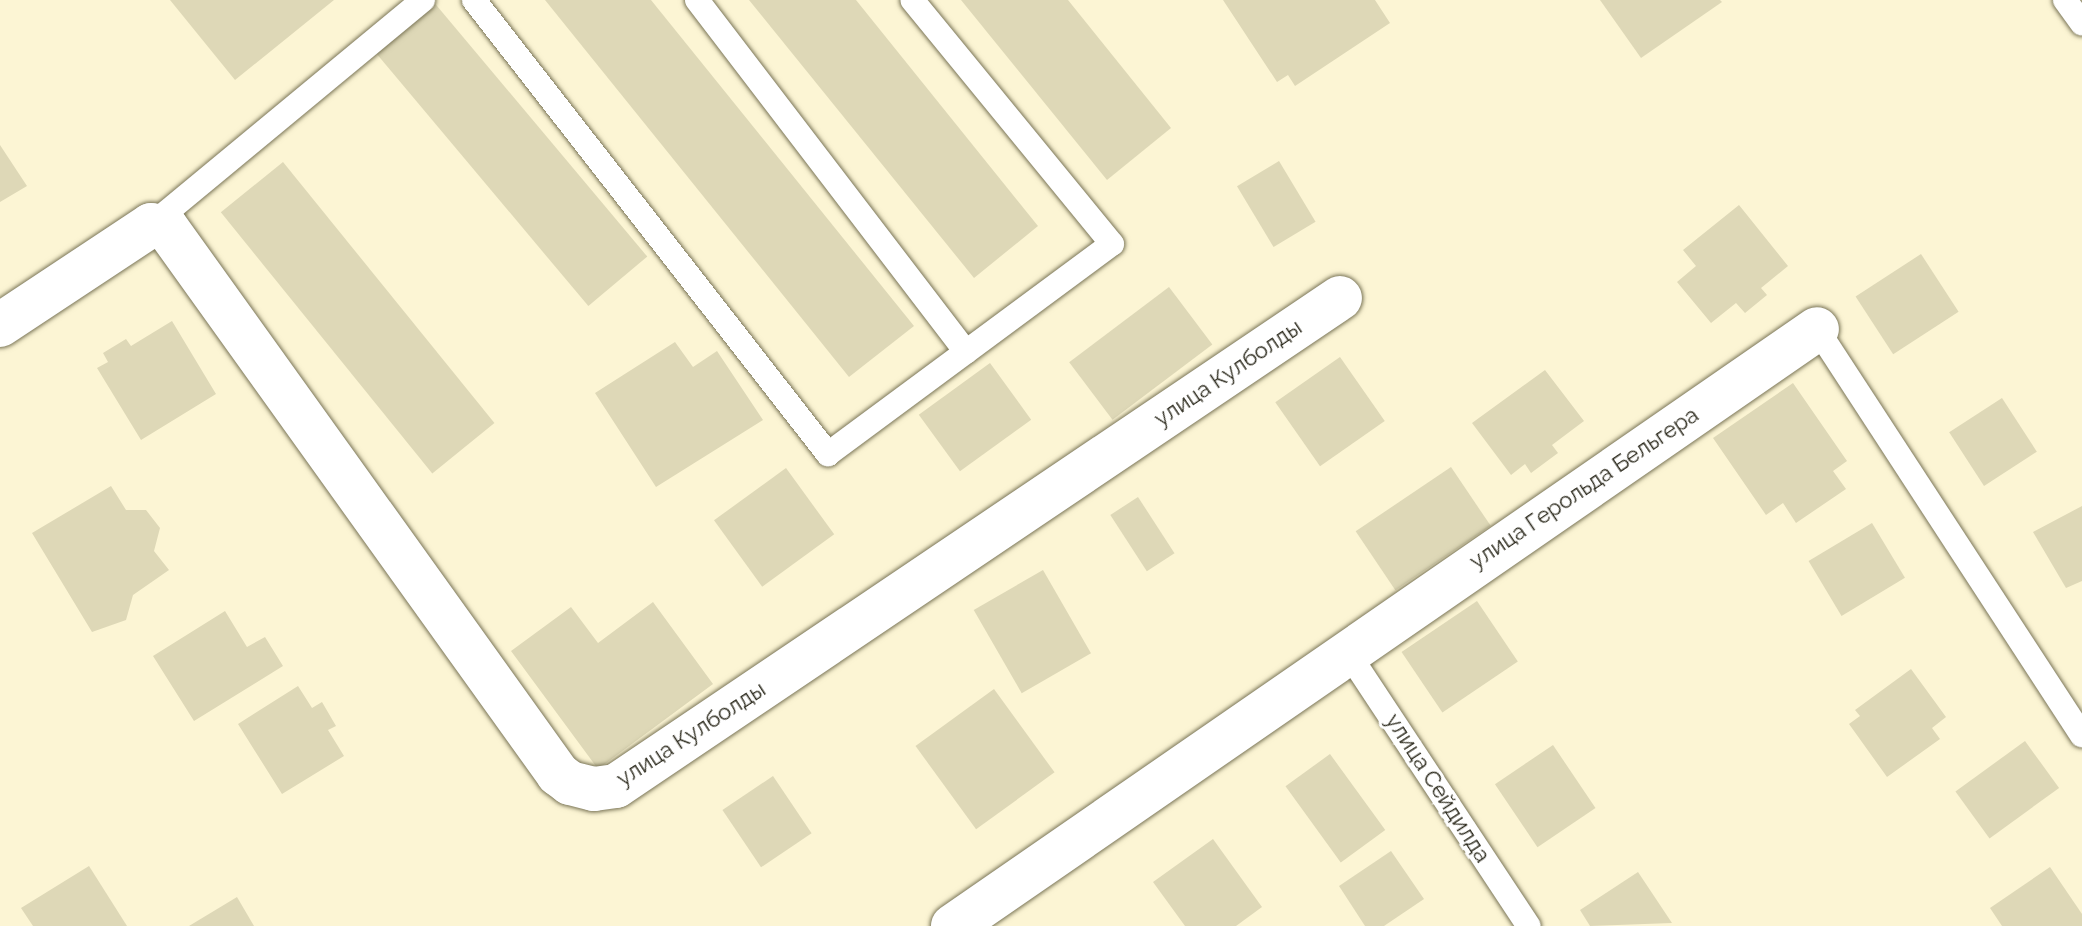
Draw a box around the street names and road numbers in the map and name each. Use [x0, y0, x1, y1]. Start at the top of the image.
street label: улица Кулболды [1149, 314, 1307, 432]
street label: улица Герольда Бельгера [1465, 401, 1703, 575]
street label: улица Кулболды [612, 676, 770, 792]
street label: улица Сейдилда [1380, 709, 1496, 867]

